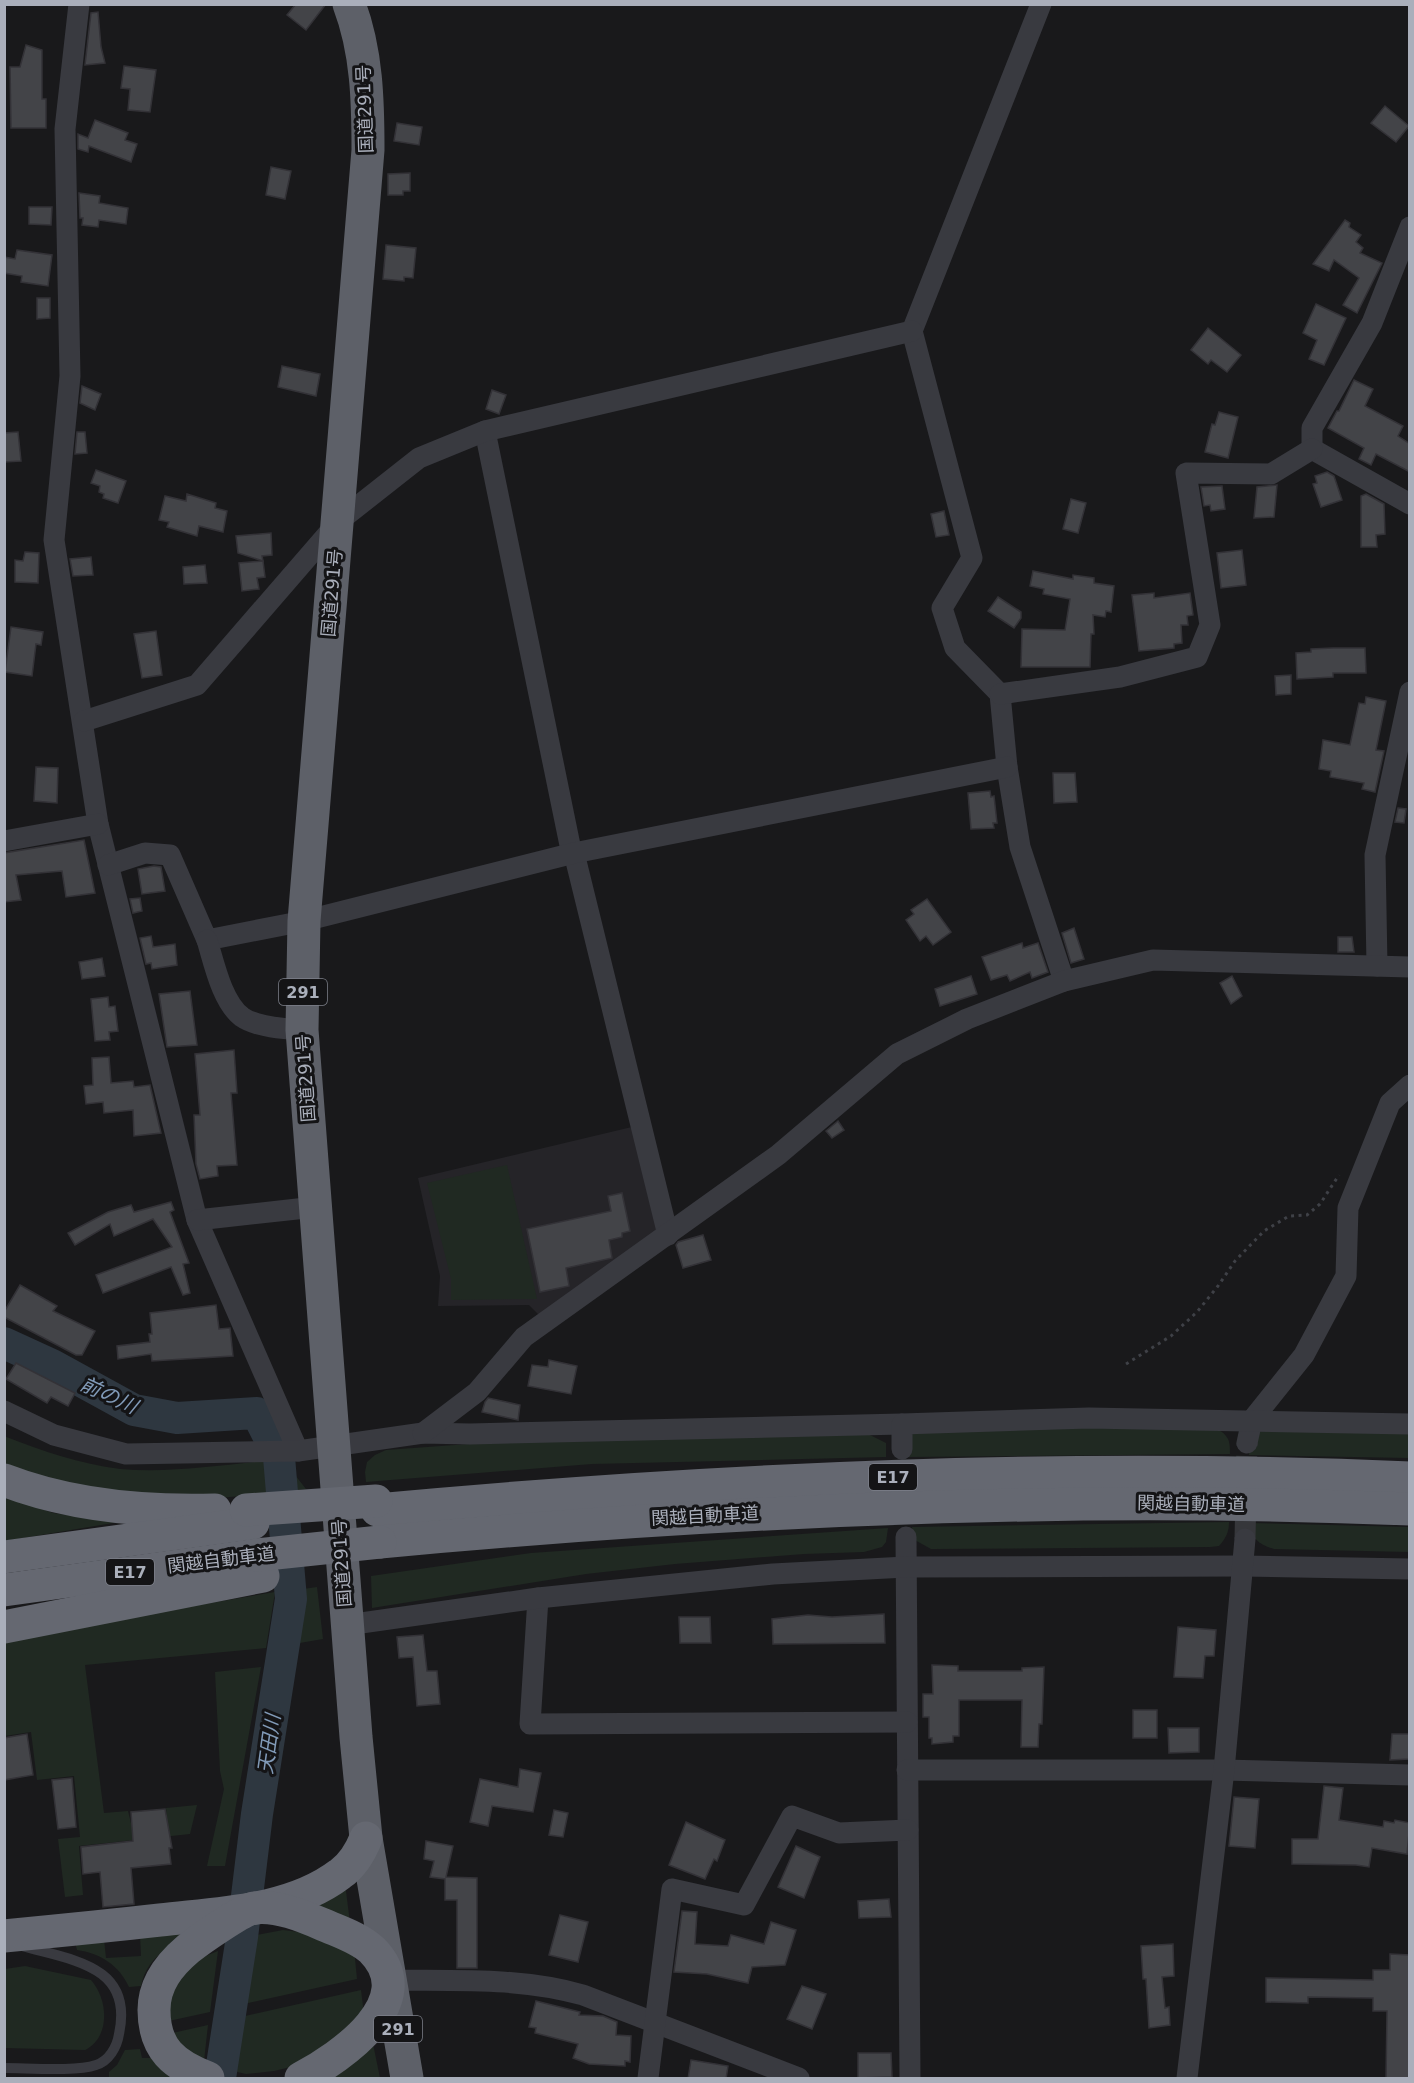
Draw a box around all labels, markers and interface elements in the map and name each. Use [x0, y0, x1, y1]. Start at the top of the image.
street label: 国道291号 [352, 64, 377, 154]
street label: 国道291号 [317, 548, 346, 638]
road number: 291 [279, 979, 327, 1005]
street label: 国道291号 [292, 1033, 319, 1123]
water label: 前の川 [77, 1371, 143, 1419]
road number: E17 [869, 1464, 917, 1490]
street label: 関越自動車道 [1137, 1492, 1245, 1515]
street label: 関越自動車道 [650, 1502, 759, 1529]
street label: 国道291号 [328, 1518, 355, 1608]
street label: 関越自動車道 [166, 1543, 276, 1577]
road number: E17 [106, 1559, 154, 1585]
water label: 天田川 [253, 1711, 285, 1775]
road number: 291 [374, 2016, 422, 2042]

